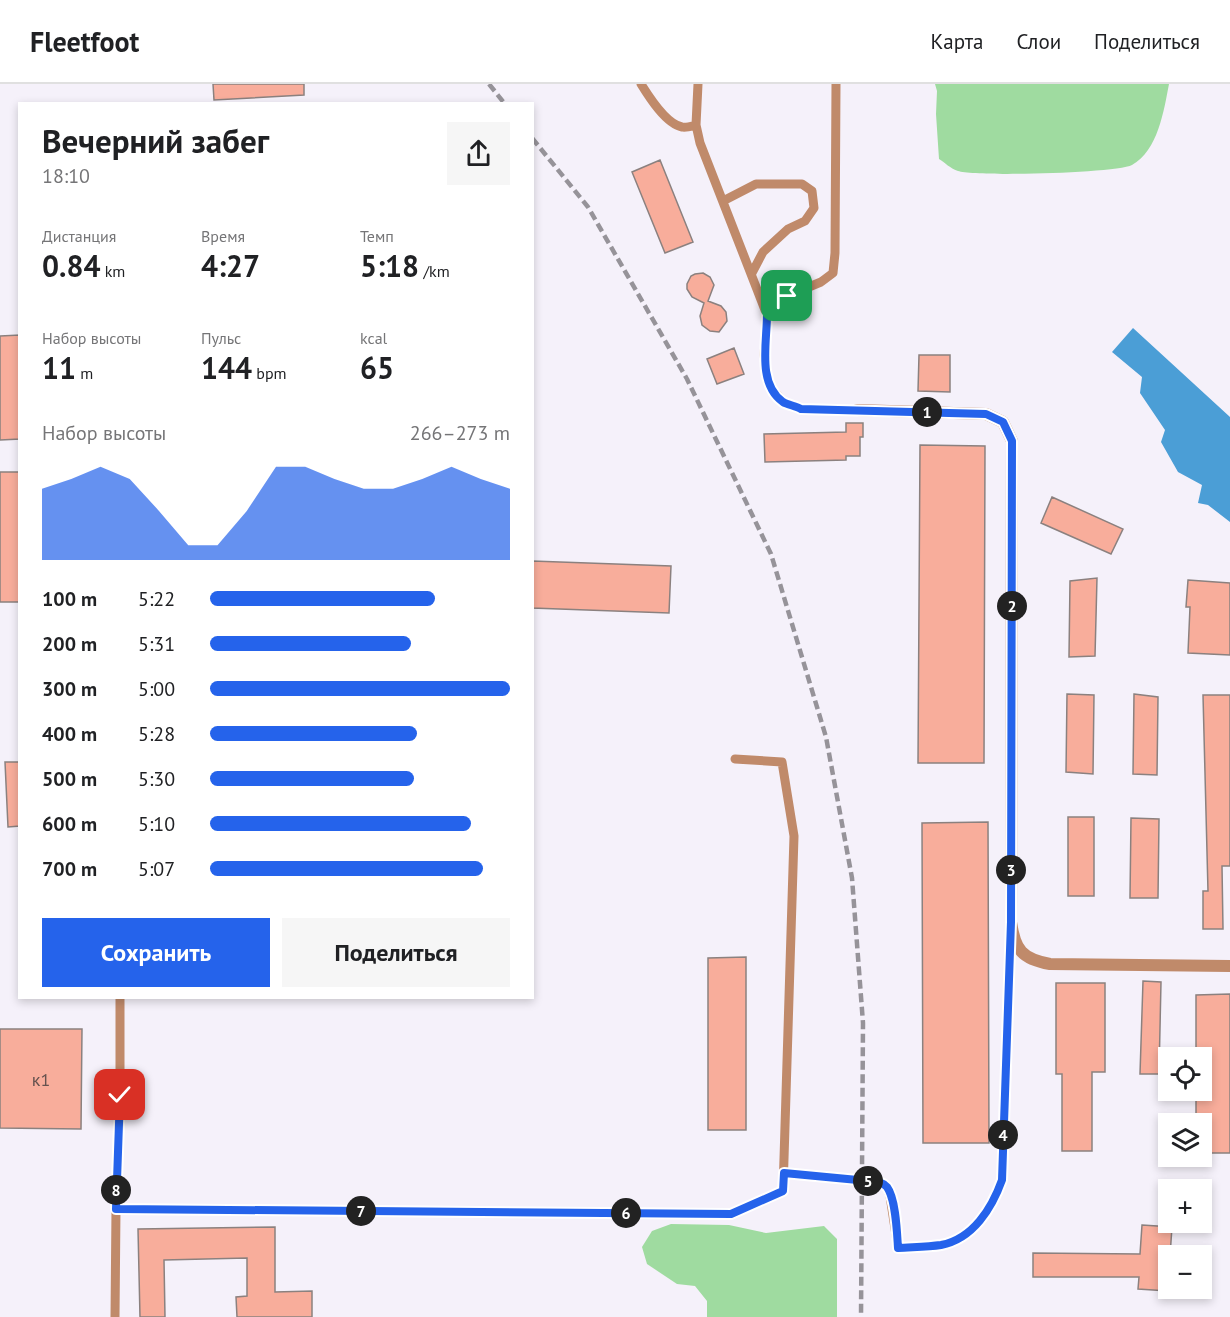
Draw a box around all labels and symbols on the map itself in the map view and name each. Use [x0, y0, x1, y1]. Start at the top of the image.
pin [761, 270, 812, 321]
pin: 1 [912, 397, 942, 427]
pin: 2 [997, 591, 1027, 621]
pin: 3 [996, 855, 1026, 885]
house number: к1 [32, 1068, 50, 1091]
pin [94, 1069, 145, 1120]
pin: 4 [988, 1120, 1018, 1150]
pin: 5 [853, 1166, 883, 1196]
pin: 8 [101, 1175, 131, 1205]
pin: 7 [346, 1196, 376, 1226]
pin: 6 [611, 1198, 641, 1228]

